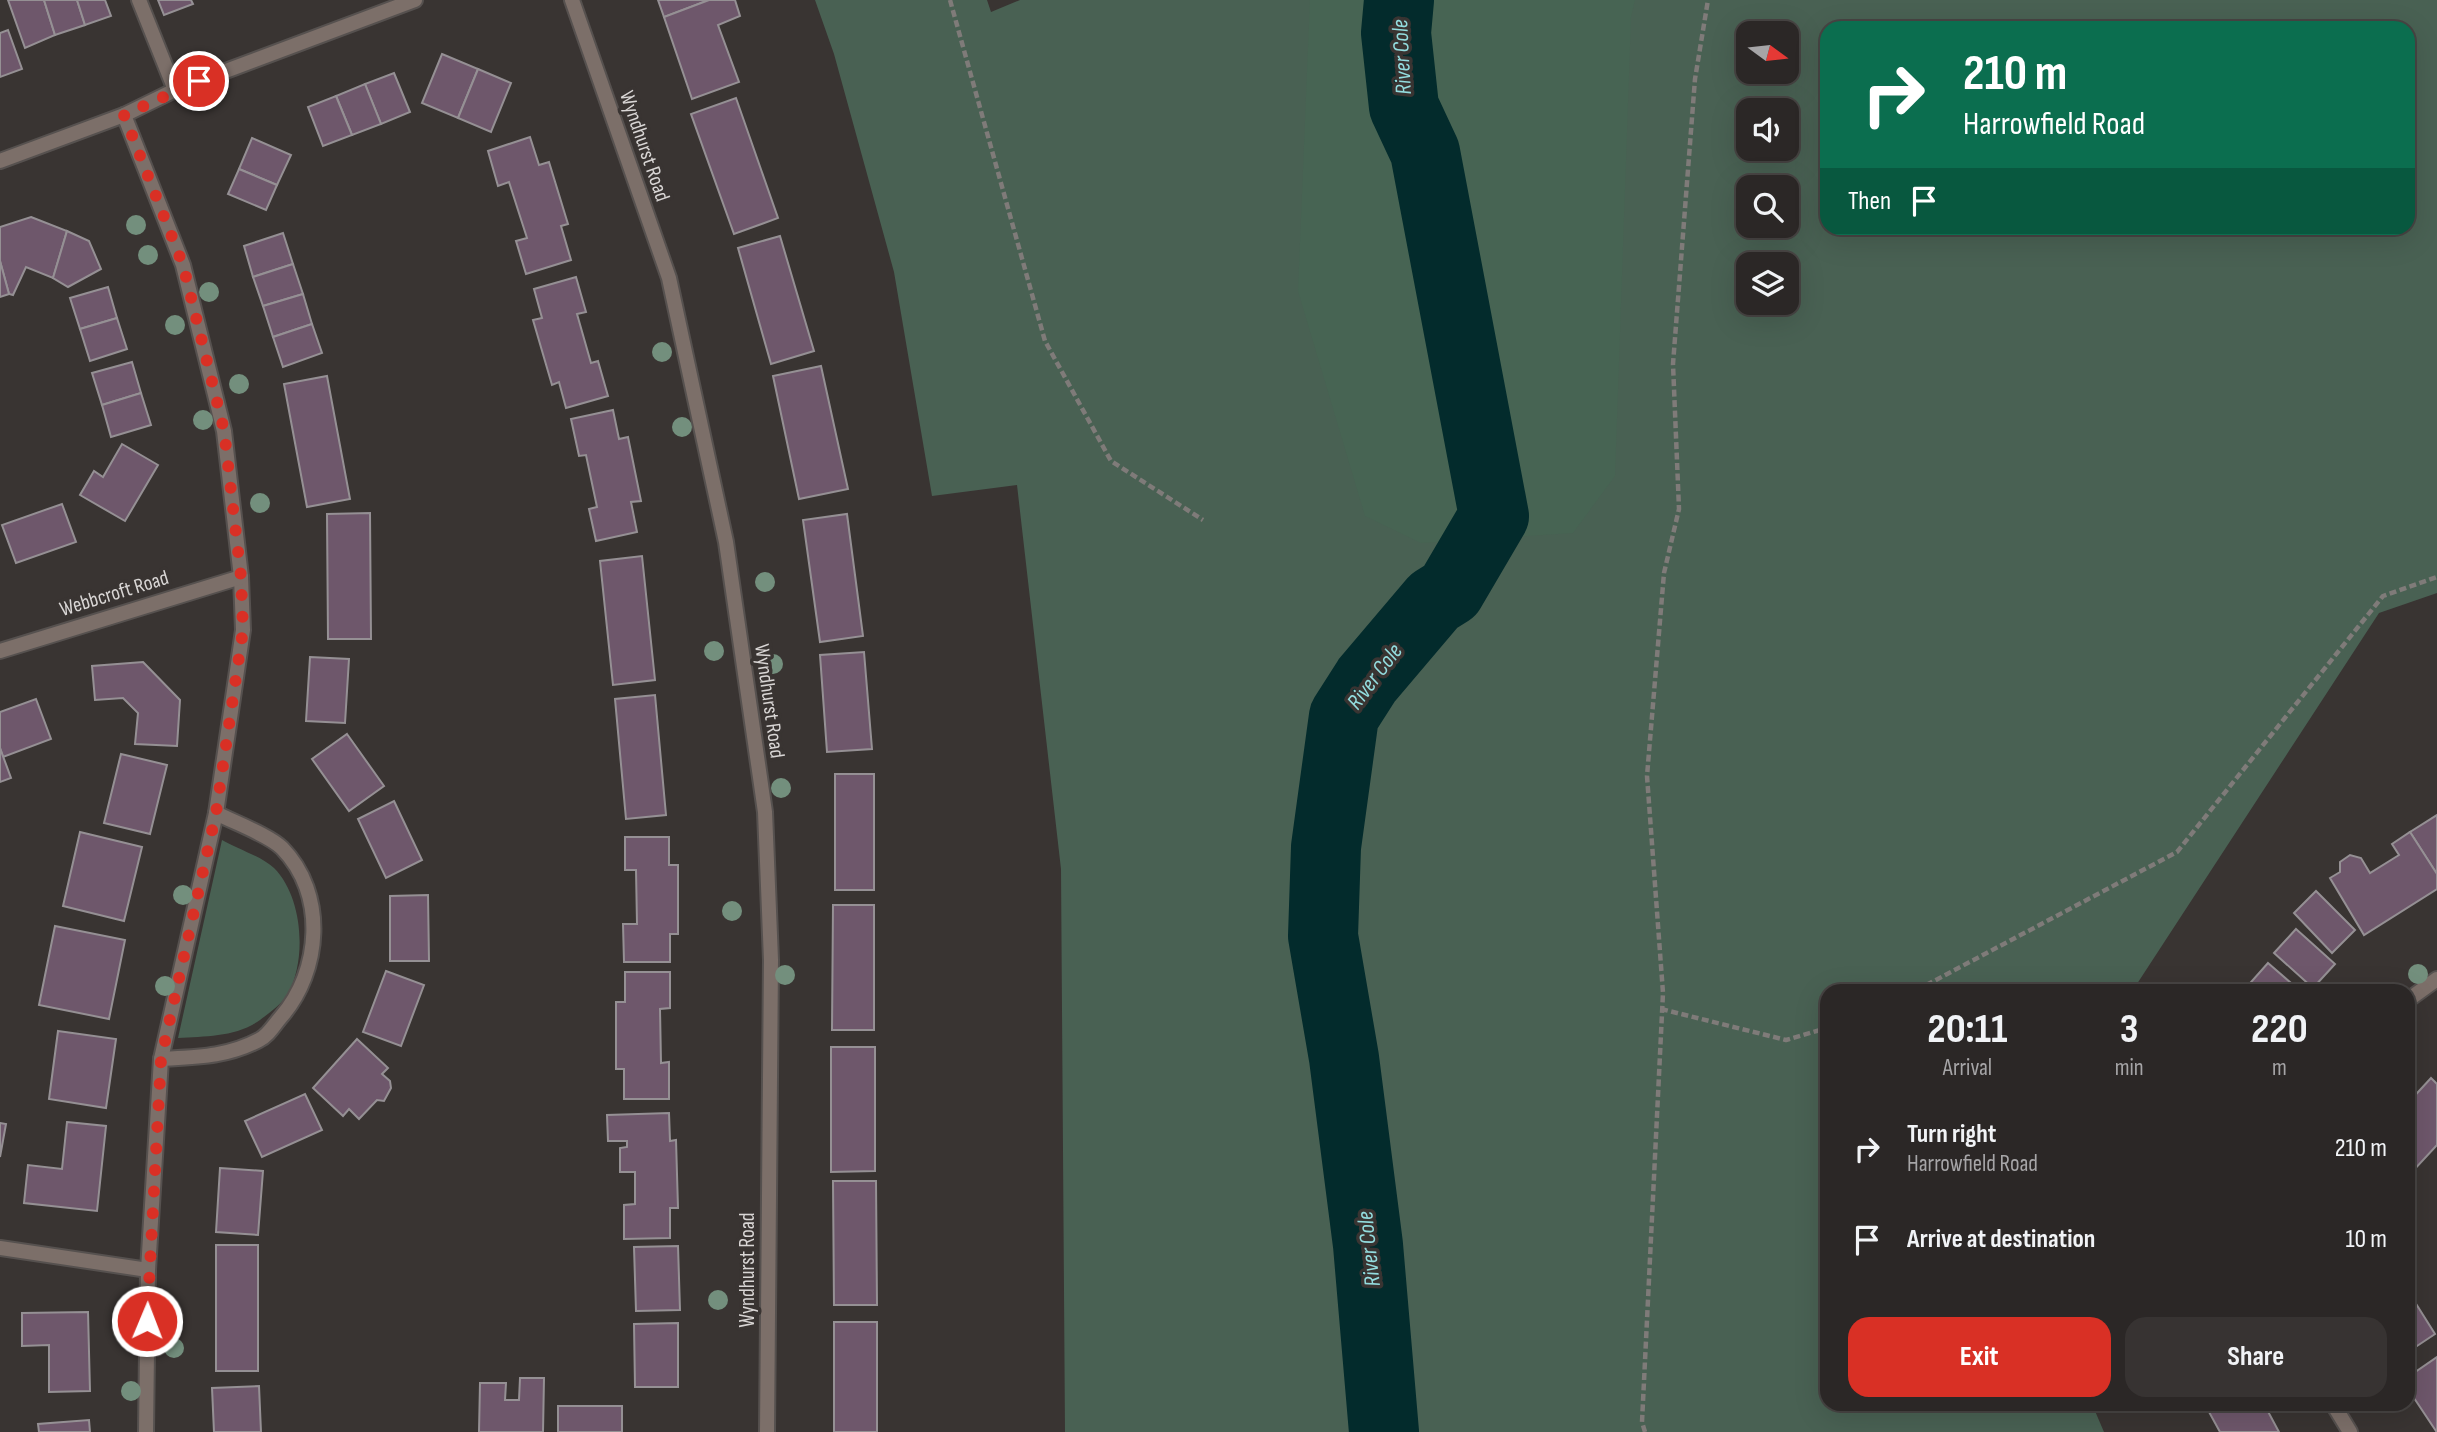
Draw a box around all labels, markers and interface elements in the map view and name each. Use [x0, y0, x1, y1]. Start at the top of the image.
water label: River Cole [1386, 19, 1418, 95]
north arrow [1736, 21, 1799, 84]
map controls [1736, 21, 1799, 315]
text: 210 m [1963, 45, 2067, 104]
icon: right [1848, 49, 1939, 140]
pin [169, 51, 229, 111]
icon: arrive [180, 62, 218, 100]
street label: Wyndhurst Road [614, 88, 675, 205]
button: sound [1736, 98, 1799, 161]
text: Harrowfield Road [1963, 105, 2145, 144]
button: search [1736, 175, 1799, 238]
icon: arrive [1905, 182, 1943, 220]
text: Then [1848, 186, 1891, 217]
button: layers [1736, 252, 1799, 315]
street label: Webbcroft Road [57, 565, 172, 622]
water label: River Cole [1341, 638, 1409, 715]
street label: Wyndhurst Road [749, 642, 790, 760]
text: 20:11 [1927, 1004, 2007, 1055]
text: 3 [2120, 1004, 2139, 1055]
text: 220 [2251, 1004, 2308, 1055]
text: Arrival [1943, 1054, 1992, 1082]
text: min [2115, 1054, 2144, 1082]
text: m [2272, 1054, 2287, 1082]
text: Turn right [1907, 1119, 1996, 1150]
icon: right [1848, 1130, 1886, 1168]
text: 210 m [2335, 1133, 2387, 1164]
text: Harrowfield Road [1907, 1150, 2038, 1178]
water label: River Cole [1351, 1210, 1387, 1288]
street label: Wyndhurst Road [735, 1212, 760, 1328]
icon: arrive [1848, 1221, 1886, 1259]
text: Arrive at destination [1907, 1224, 2095, 1255]
text: 10 m [2345, 1224, 2387, 1255]
position arrow [110, 1284, 184, 1358]
button: Exit [1848, 1317, 2111, 1397]
button: Share [2125, 1317, 2387, 1397]

